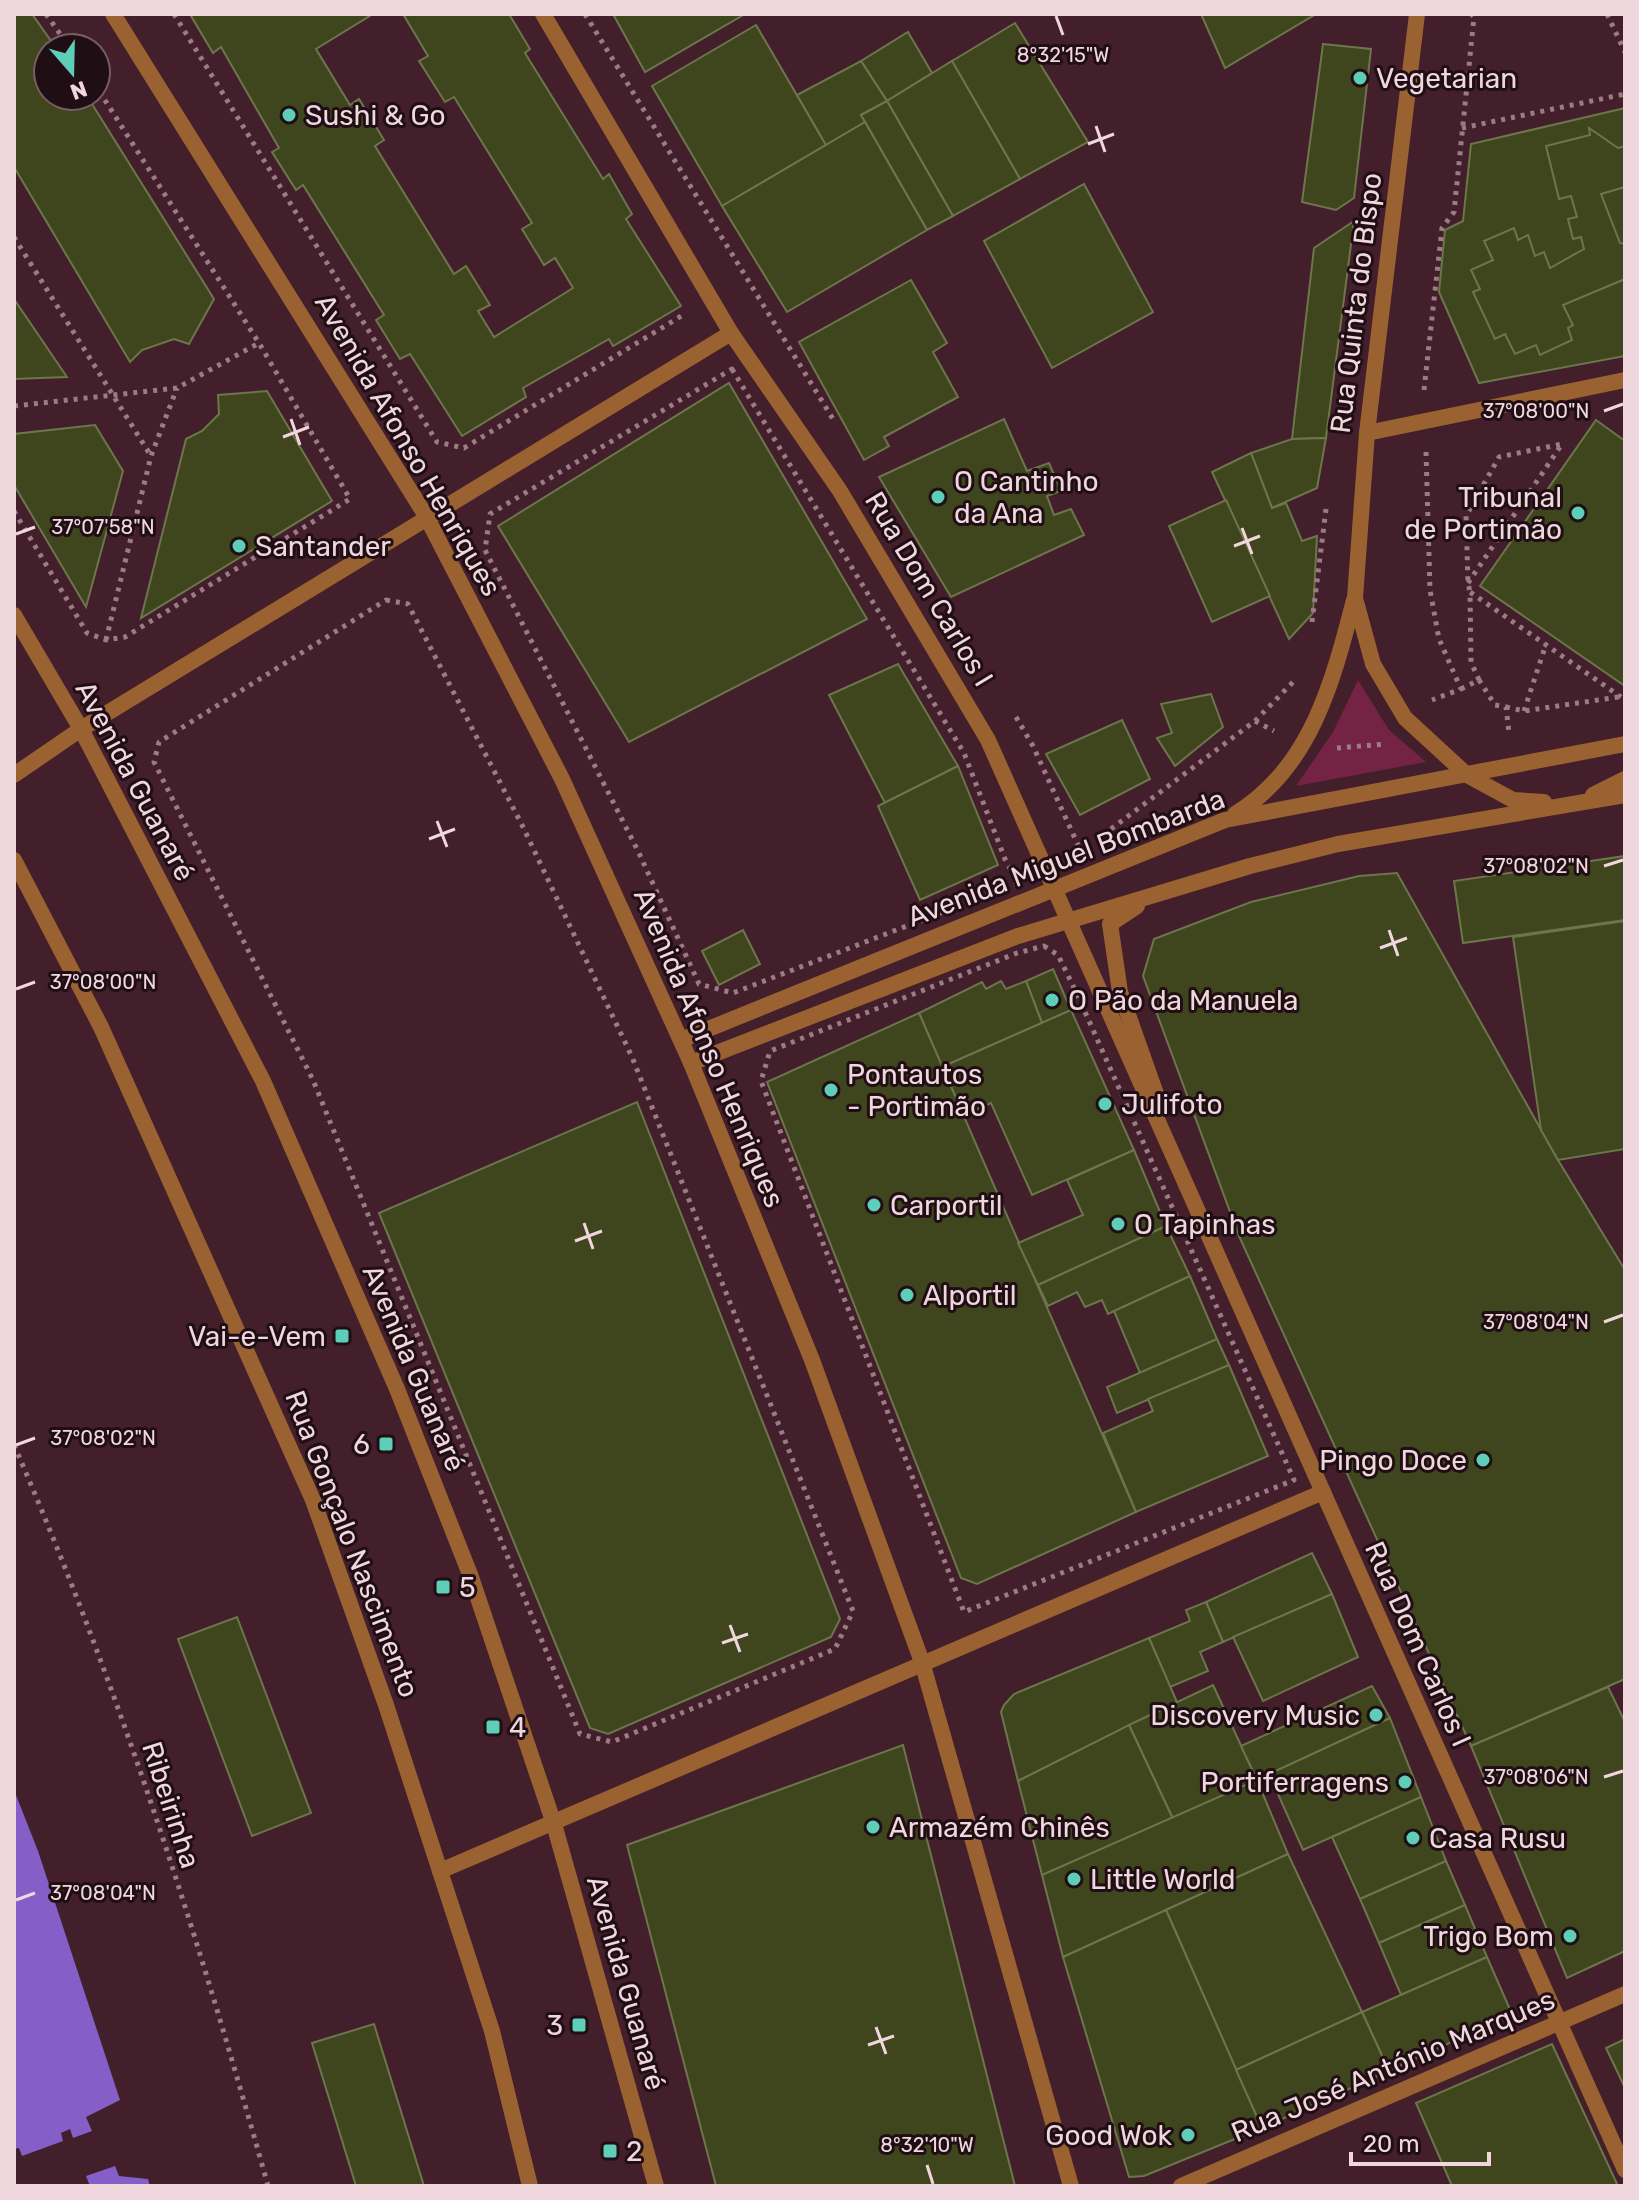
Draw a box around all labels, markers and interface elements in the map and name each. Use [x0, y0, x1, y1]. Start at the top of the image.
north arrow [32, 32, 112, 112]
text: 8°32'15"W [1017, 43, 1109, 67]
place label: Vegetarian [1376, 62, 1517, 95]
marker: Vegetarian [1351, 69, 1369, 87]
text: N [67, 75, 91, 106]
place label: Sushi & Go [305, 99, 446, 132]
marker: Sushi & Go [280, 106, 298, 124]
street label: Rua Quinta do Bispo [1324, 171, 1388, 435]
street label: Avenida Afonso Henriques [308, 288, 508, 602]
text: 37°08'00"N [1483, 399, 1589, 423]
place label: O Cantinho da Ana [954, 465, 1099, 530]
place label: Tribunal de Portimão [1404, 481, 1562, 546]
street label: Rua Dom Carlos I [858, 486, 1000, 692]
marker: O Cantinho da Ana [929, 488, 947, 506]
marker: Tribunal de Portimão [1569, 504, 1587, 522]
text: 37°07'58"N [51, 515, 155, 539]
place label: Santander [255, 530, 391, 563]
marker: Santander [230, 537, 248, 555]
street label: Avenida Guanaré [69, 676, 201, 886]
street label: Avenida Miguel Bombarda [903, 782, 1229, 934]
text: 37°08'02"N [1483, 854, 1589, 878]
street label: Avenida Afonso Henriques [627, 884, 791, 1212]
text: 37°08'00"N [50, 970, 156, 994]
place label: O Pão da Manuela [1068, 984, 1298, 1017]
marker: O Pão da Manuela [1043, 991, 1061, 1009]
place label: Pontautos - Portimão [847, 1058, 986, 1123]
marker: Pontautos - Portimão [822, 1081, 840, 1099]
place label: Julifoto [1121, 1088, 1223, 1121]
marker: Julifoto [1096, 1095, 1114, 1113]
place label: Carportil [890, 1189, 1003, 1222]
marker: Carportil [865, 1196, 883, 1214]
place label: O Tapinhas [1134, 1208, 1275, 1241]
marker: O Tapinhas [1109, 1215, 1127, 1233]
street label: Avenida Guanaré [356, 1260, 472, 1476]
place label: Alportil [923, 1279, 1017, 1312]
marker: Alportil [898, 1286, 916, 1304]
text: 37°08'04"N [1483, 1310, 1589, 1334]
place label: Vai-e-Vem [188, 1320, 326, 1353]
marker: Vai-e-Vem [333, 1327, 351, 1345]
street label: Rua Gonçalo Nascimento [278, 1386, 426, 1702]
text: 37°08'02"N [50, 1426, 156, 1450]
place label: 6 [353, 1428, 370, 1461]
marker: 6 [377, 1435, 395, 1453]
place label: Pingo Doce [1319, 1444, 1467, 1477]
marker: Pingo Doce [1474, 1451, 1492, 1469]
street label: Rua Dom Carlos I [1358, 1536, 1478, 1752]
place label: 5 [459, 1571, 476, 1604]
marker: 5 [434, 1578, 452, 1596]
place label: Discovery Music [1150, 1699, 1360, 1732]
marker: Discovery Music [1367, 1706, 1385, 1724]
place label: 4 [509, 1711, 526, 1744]
marker: 4 [484, 1718, 502, 1736]
street label: Ribeirinha [135, 1738, 207, 1872]
text: 37°08'06"N [1483, 1765, 1589, 1789]
place label: Portiferragens [1200, 1766, 1389, 1799]
marker: Portiferragens [1396, 1773, 1414, 1791]
place label: Armazém Chinês [889, 1811, 1110, 1844]
marker: Armazém Chinês [864, 1818, 882, 1836]
place label: Casa Rusu [1429, 1822, 1566, 1855]
marker: Casa Rusu [1404, 1829, 1422, 1847]
place label: Little World [1090, 1863, 1235, 1896]
marker: Little World [1065, 1870, 1083, 1888]
street label: Avenida Guanaré [580, 1872, 672, 2094]
text: 37°08'04"N [50, 1881, 156, 1905]
place label: Trigo Bom [1423, 1920, 1554, 1953]
marker: Trigo Bom [1561, 1927, 1579, 1945]
street label: Rua José António Marques [1226, 1983, 1560, 2149]
place label: 3 [546, 2009, 563, 2042]
marker: 3 [570, 2016, 588, 2034]
scale bar [1351, 2116, 1489, 2166]
place label: Good Wok [1045, 2119, 1173, 2152]
marker: Good Wok [1179, 2126, 1197, 2144]
text: 20 m [1363, 2130, 1420, 2158]
text: 8°32'10"W [880, 2133, 974, 2157]
place label: 2 [626, 2135, 642, 2168]
marker: 2 [601, 2142, 619, 2160]

